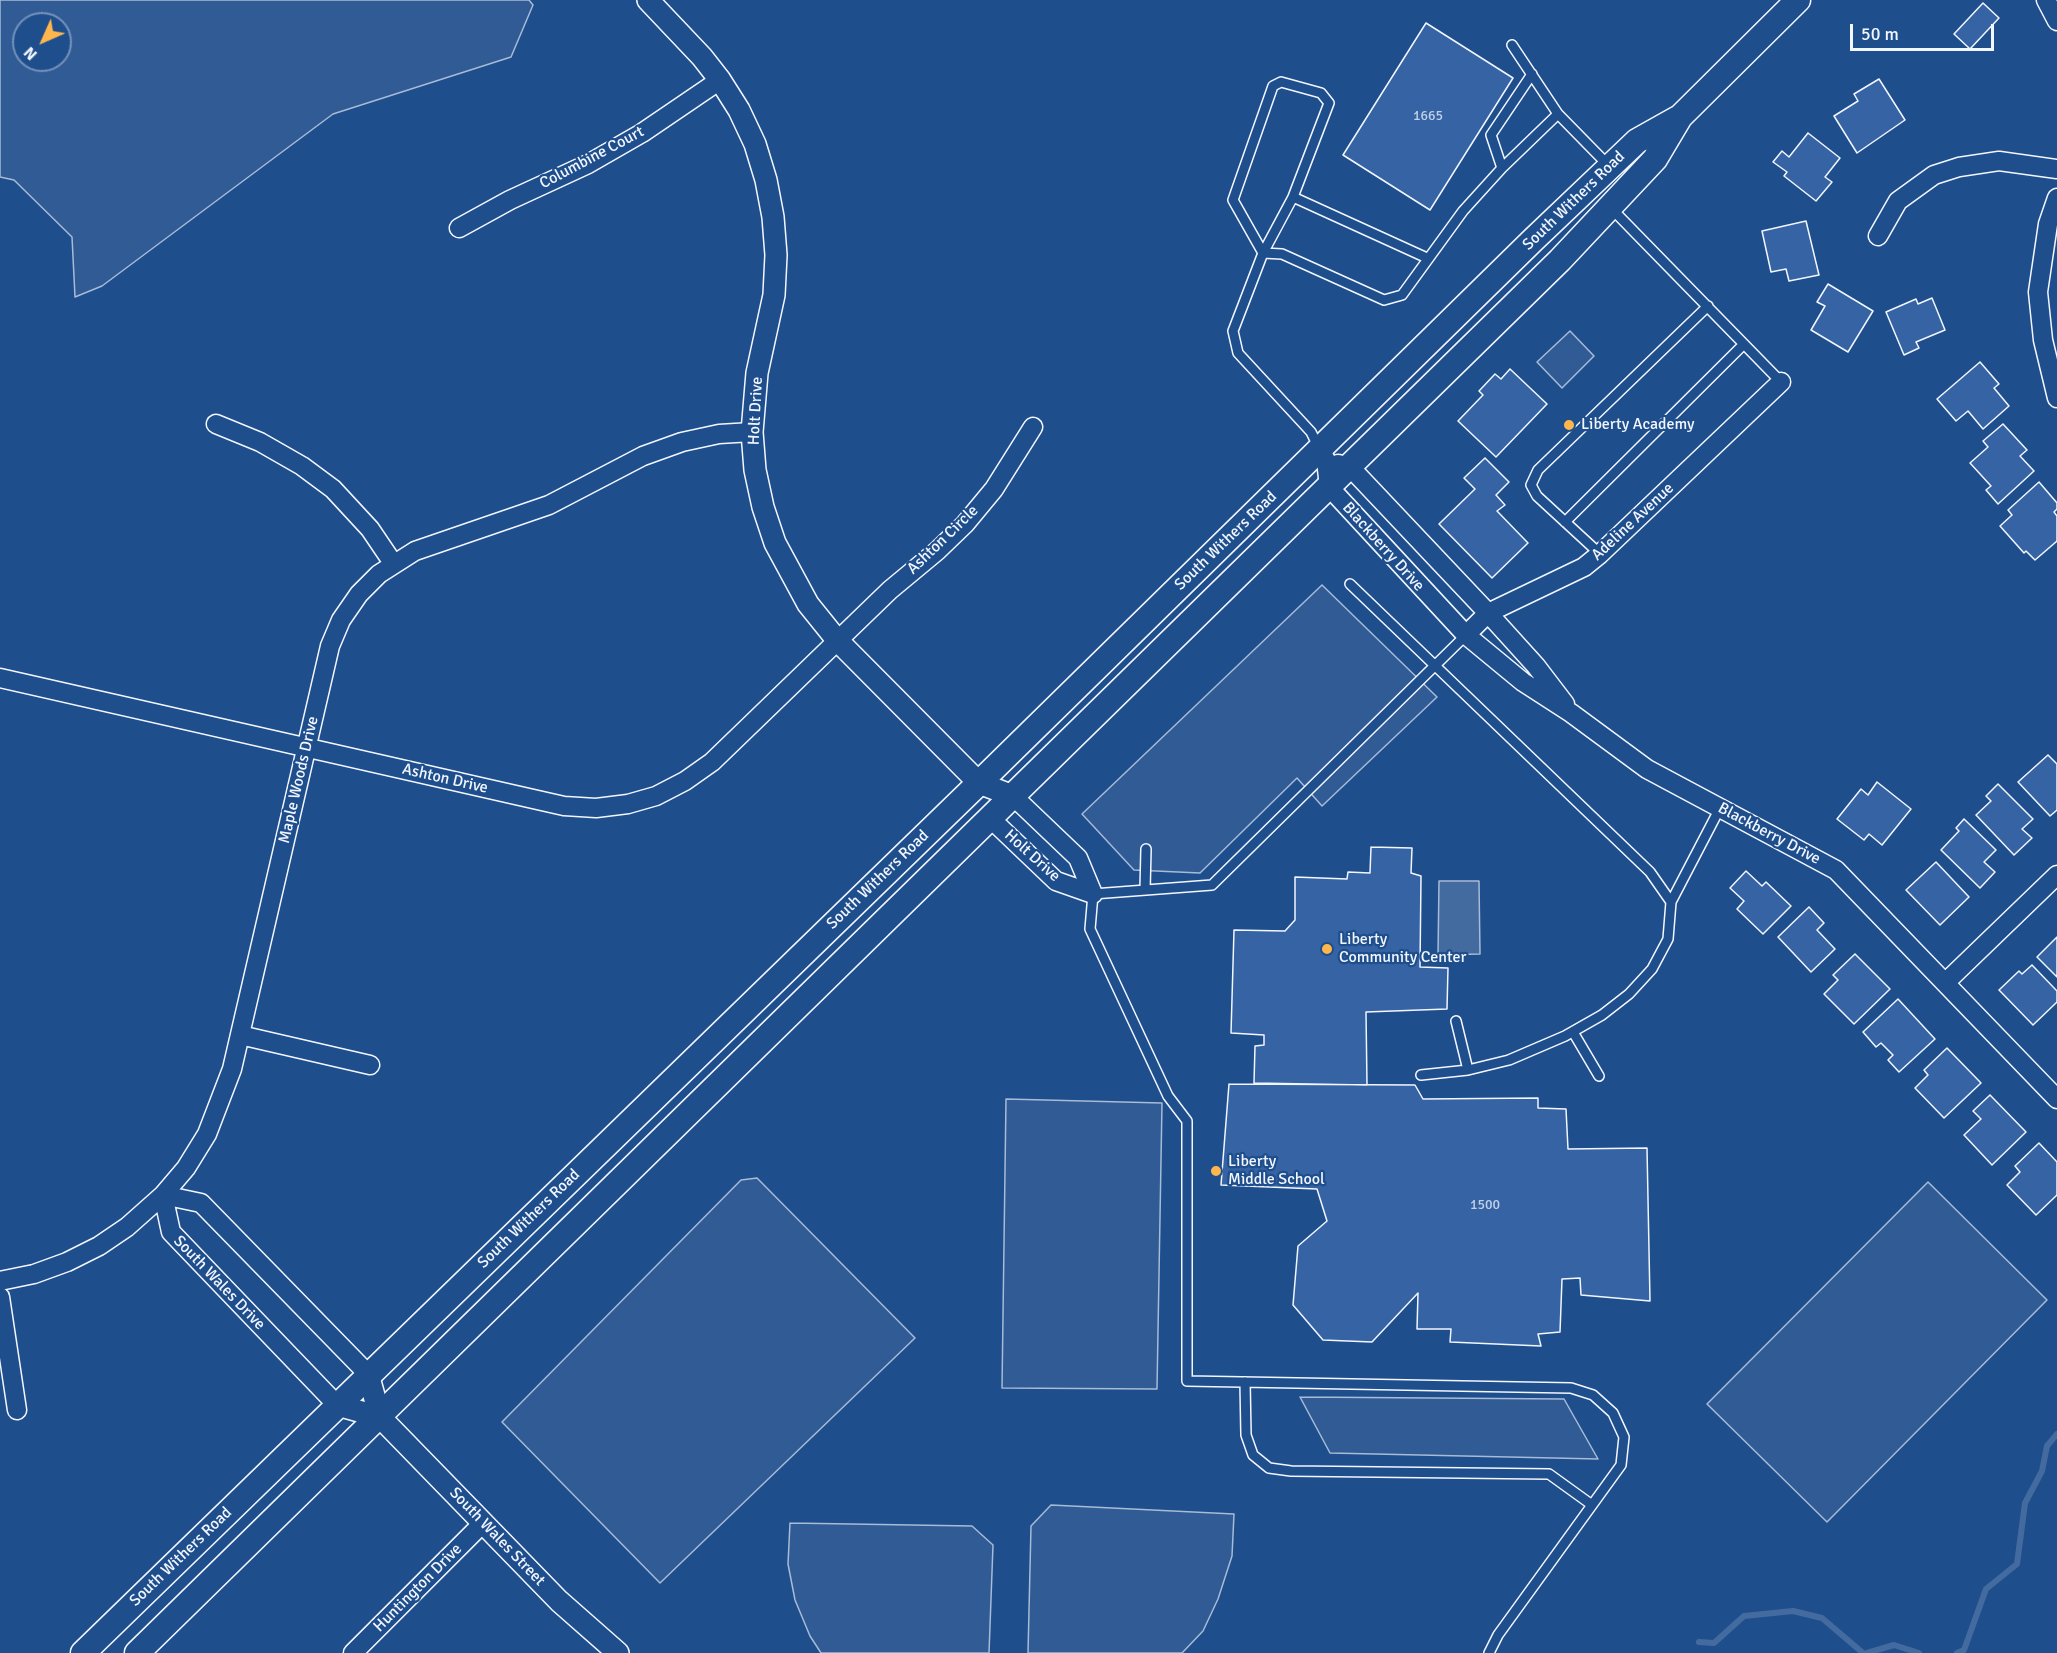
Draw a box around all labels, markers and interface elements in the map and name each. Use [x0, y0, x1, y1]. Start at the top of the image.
north arrow [12, 12, 72, 72]
scale bar [1853, 12, 1997, 50]
text: 50 m [1861, 23, 1899, 45]
text: N [20, 42, 42, 64]
house number: 1665 [1413, 108, 1443, 124]
street label: Columbine Court [537, 122, 647, 194]
street label: South Withers Road [1519, 147, 1629, 255]
street label: Holt Drive [745, 376, 767, 446]
place label: Liberty Academy [1581, 415, 1694, 435]
marker: Liberty Academy [1562, 418, 1576, 432]
street label: Adeline Avenue [1588, 479, 1678, 565]
street label: South Withers Road [1171, 487, 1281, 595]
street label: Blackberry Drive [1338, 498, 1428, 596]
street label: Ashton Circle [904, 501, 982, 579]
street label: Maple Woods Drive [275, 715, 323, 845]
street label: Ashton Drive [400, 760, 490, 798]
street label: Blackberry Drive [1714, 799, 1824, 869]
street label: South Withers Road [823, 826, 933, 934]
street label: Holt Drive [1000, 826, 1064, 886]
place label: Liberty Community Center [1339, 930, 1466, 968]
marker: Liberty Community Center [1320, 942, 1334, 956]
place label: Liberty Middle School [1228, 1152, 1325, 1190]
marker: Liberty Middle School [1209, 1164, 1223, 1178]
street label: South Withers Road [474, 1165, 584, 1273]
house number: 1500 [1470, 1197, 1500, 1213]
street label: South Wales Drive [169, 1232, 269, 1334]
street label: South Wales Street [445, 1484, 549, 1590]
street label: South Withers Road [126, 1503, 236, 1611]
street label: Huntington Drive [370, 1540, 466, 1636]

